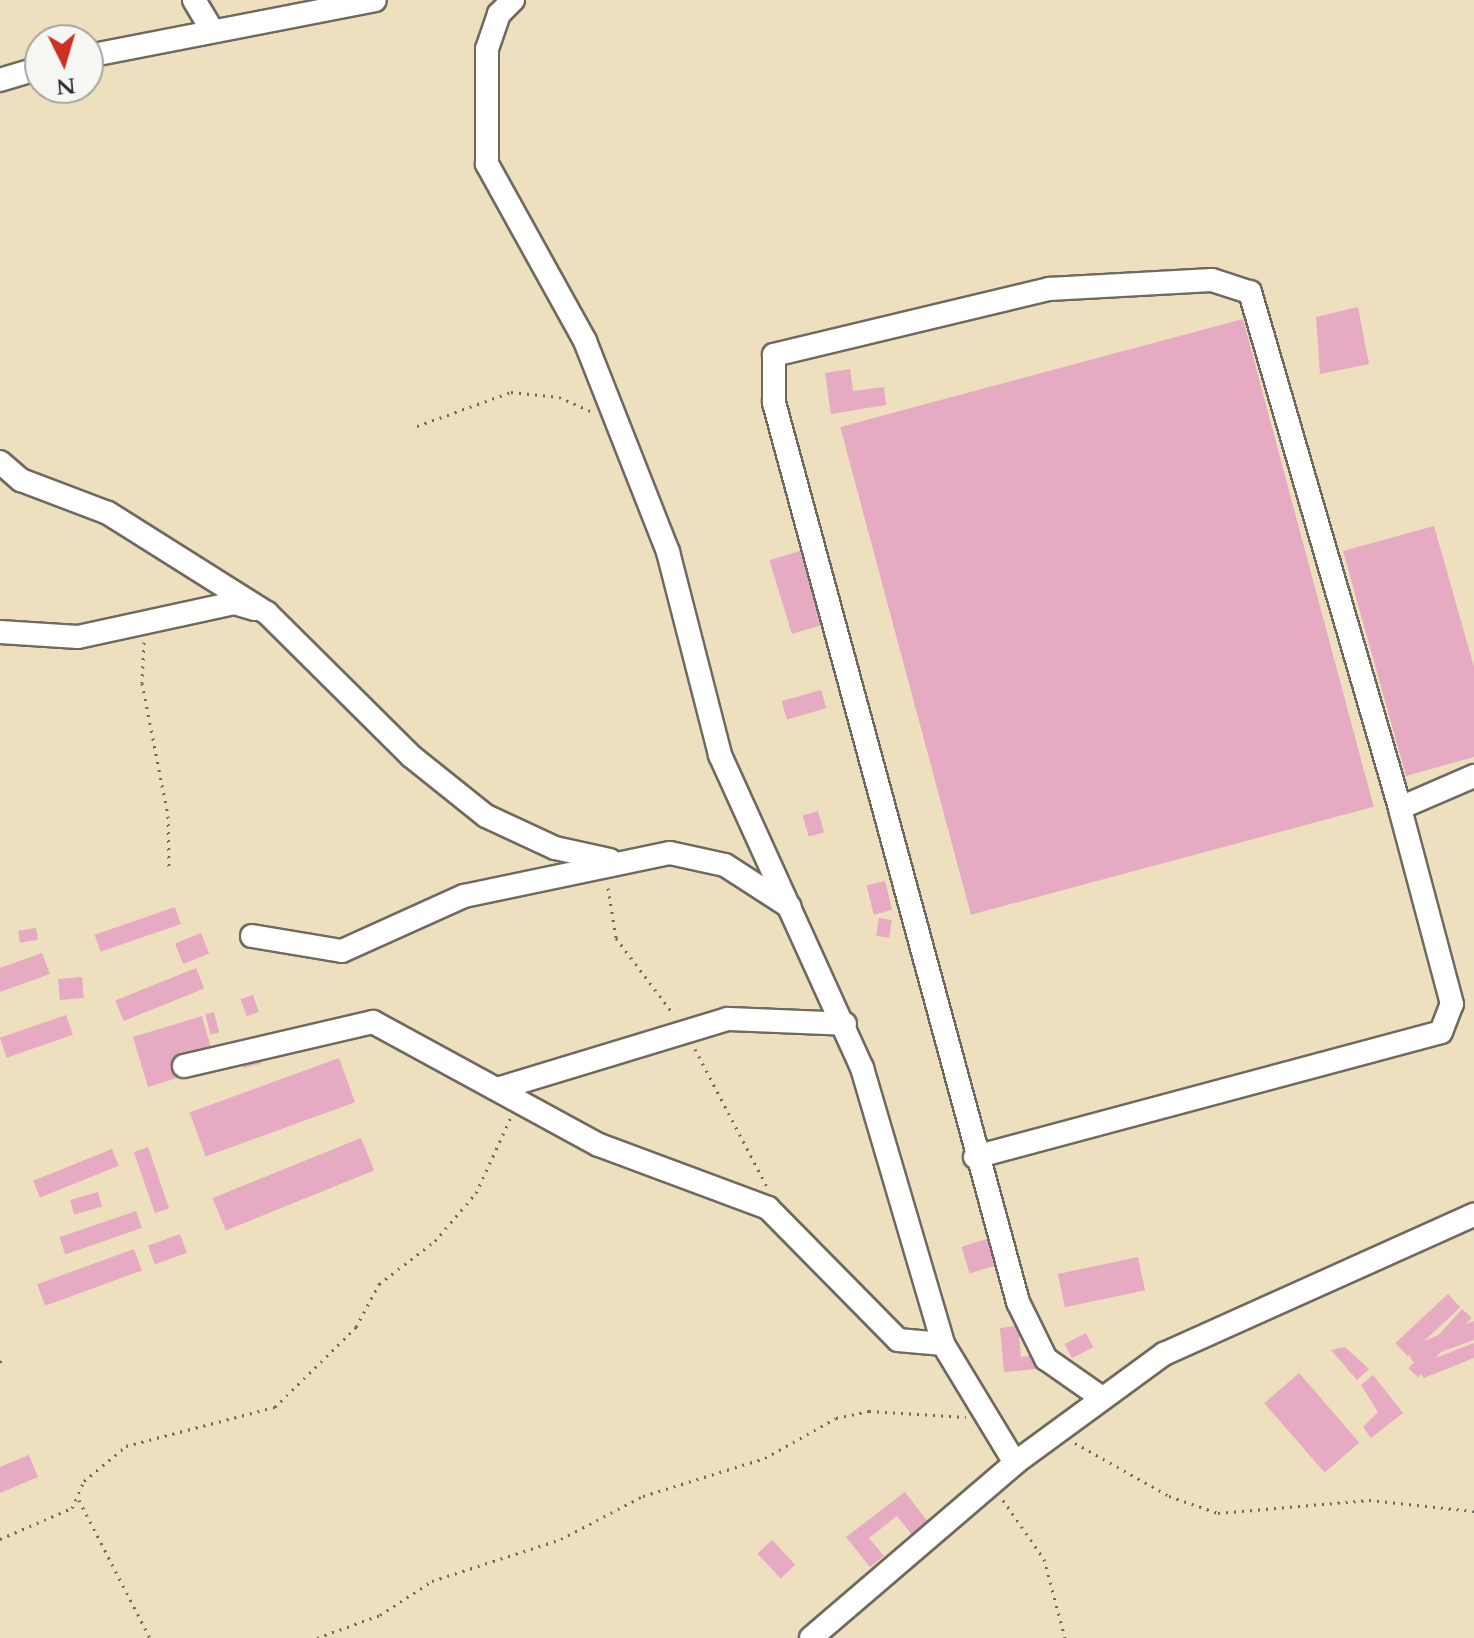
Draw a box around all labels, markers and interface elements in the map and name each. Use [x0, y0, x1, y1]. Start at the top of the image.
north arrow [24, 24, 104, 104]
text: N [55, 70, 77, 102]

